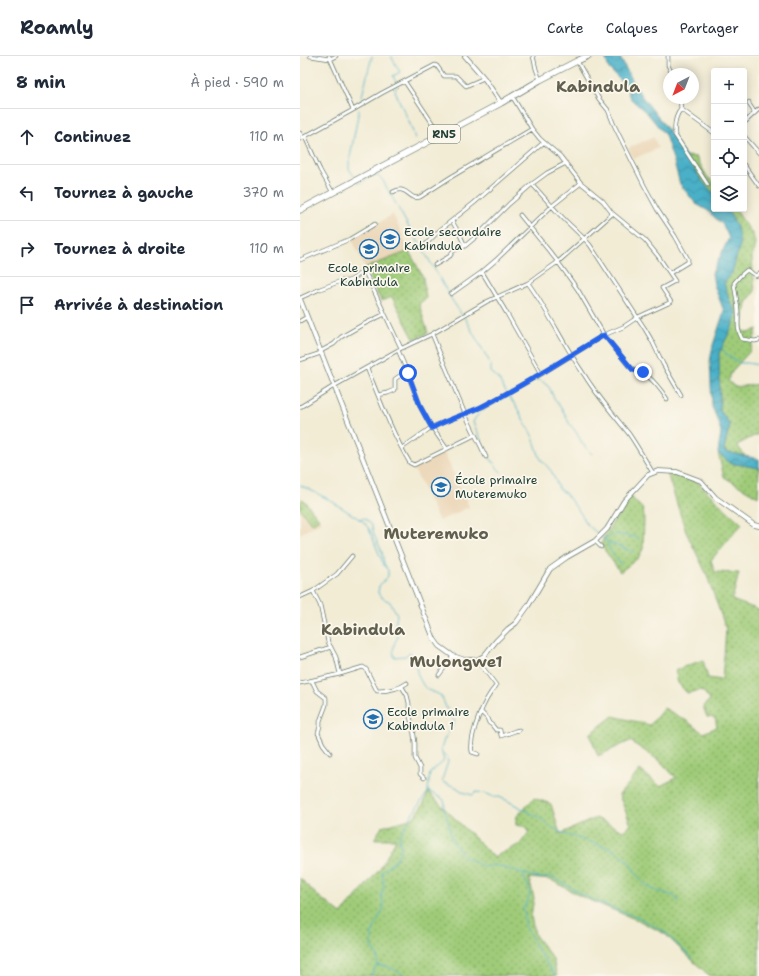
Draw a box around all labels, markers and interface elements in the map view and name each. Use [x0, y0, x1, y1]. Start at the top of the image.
text: Roamly [20, 15, 94, 40]
text: Carte [547, 19, 584, 37]
text: Calques [606, 19, 658, 37]
text: Partager [680, 19, 739, 37]
north arrow [663, 68, 699, 104]
map controls [711, 68, 747, 212]
button: + [711, 68, 747, 104]
text: 8 min [16, 71, 66, 93]
text: À pied · 590 m [190, 74, 284, 91]
district label: Kabindula [556, 76, 640, 97]
button: − [711, 104, 747, 140]
road number: RN5 [428, 125, 460, 143]
icon: ahead [16, 126, 38, 148]
text: Continuez [54, 127, 131, 147]
text: 110 m [249, 128, 284, 145]
button: locate [711, 140, 747, 176]
button: layers [711, 176, 747, 212]
icon: left [16, 182, 38, 204]
text: Tournez à gauche [54, 183, 194, 203]
text: 370 m [242, 184, 284, 201]
place label: Ecole secondaire Kabindula [404, 224, 502, 254]
school or university icon: Ecole secondaire Kabindula [379, 228, 401, 250]
icon: right [16, 238, 38, 260]
school or university icon: Ecole primaire Kabindula [358, 238, 380, 260]
text: Tournez à droite [54, 239, 186, 259]
text: 110 m [249, 240, 284, 257]
place label: Ecole primaire Kabindula [328, 260, 410, 290]
icon: arrive [16, 294, 38, 316]
text: Arrivée à destination [54, 295, 223, 315]
route end [634, 363, 652, 381]
route start [399, 364, 417, 382]
place label: École primaire Muteremuko [455, 472, 538, 502]
school or university icon: École primaire Muteremuko [430, 476, 452, 498]
district label: Muteremuko [383, 523, 489, 544]
district label: Kabindula [321, 619, 405, 640]
district label: Mulongwe1 [409, 651, 503, 672]
place label: Ecole primaire Kabindula 1 [387, 704, 470, 734]
school or university icon: Ecole primaire Kabindula 1 [362, 708, 384, 730]

